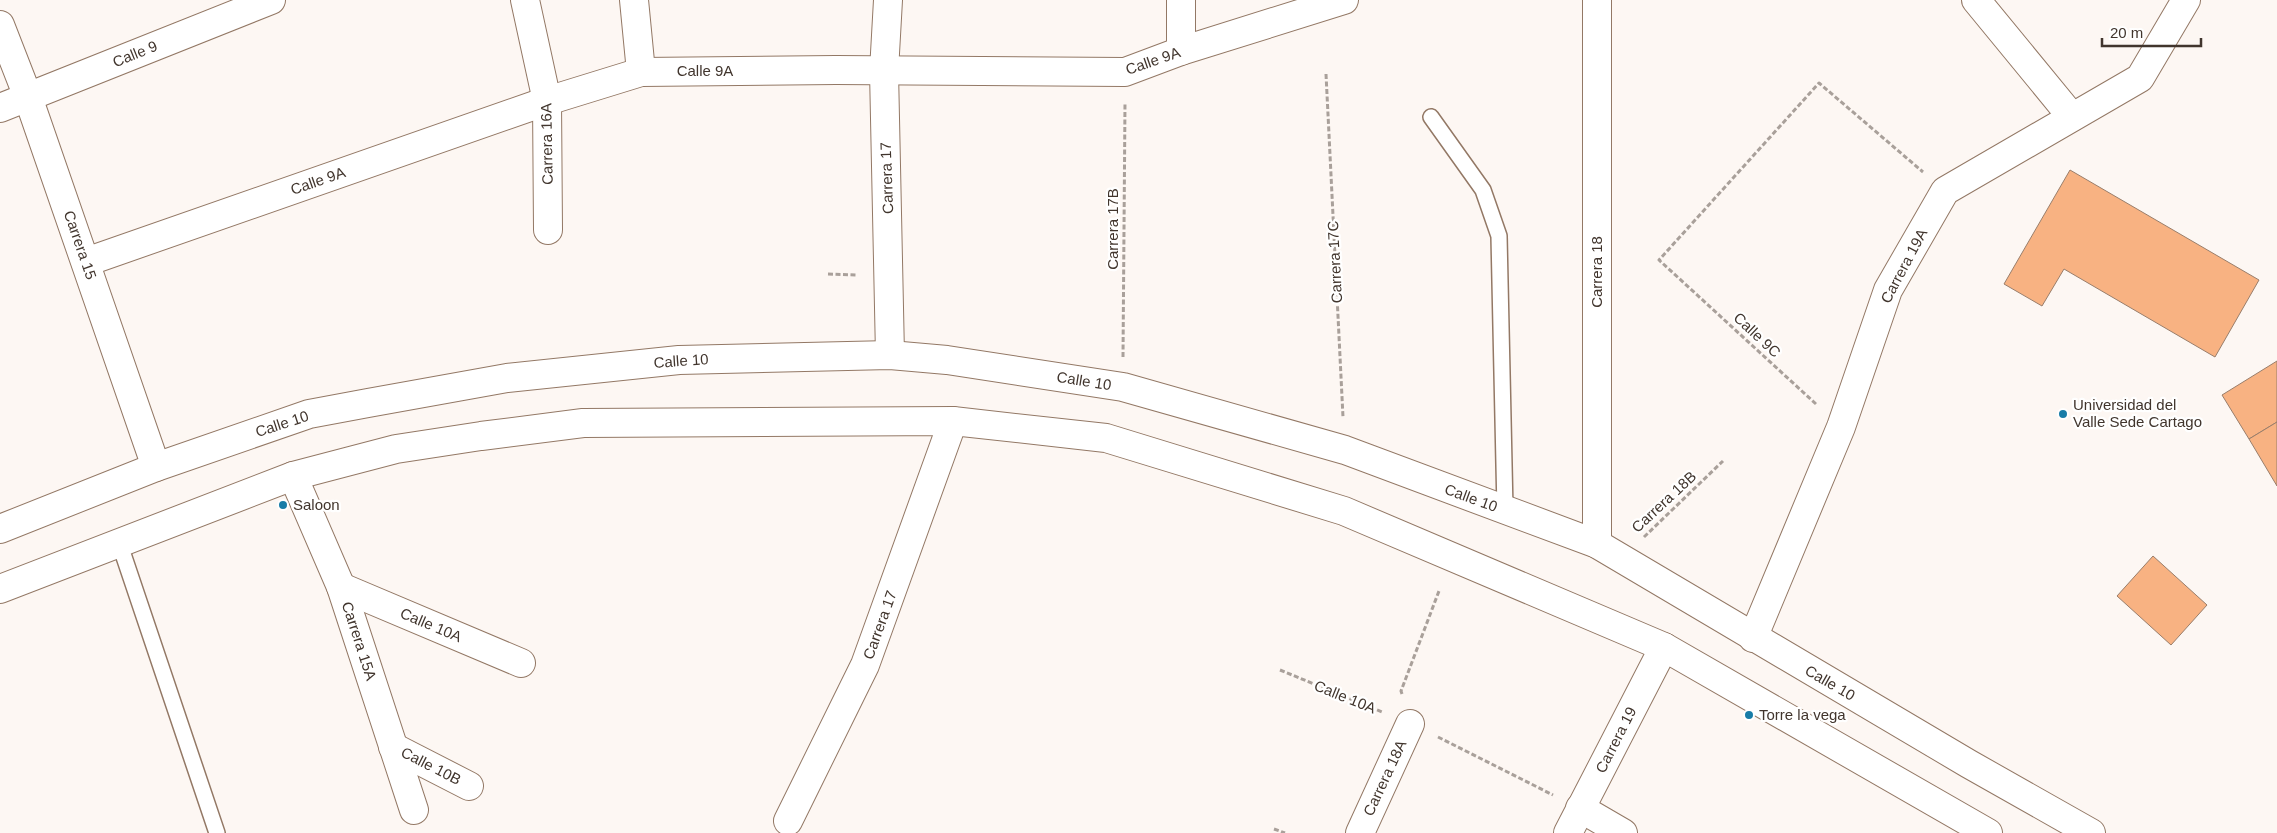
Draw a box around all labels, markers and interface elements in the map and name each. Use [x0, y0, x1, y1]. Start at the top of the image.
scale bar [2102, 15, 2201, 47]
text: 20 m [2110, 24, 2143, 41]
street label: Calle 9 [110, 37, 160, 70]
street label: Calle 9A [1123, 43, 1182, 78]
street label: Calle 9A [677, 62, 733, 79]
street label: Carrera 16A [537, 103, 556, 185]
street label: Carrera 17 [877, 142, 896, 214]
street label: Calle 9A [288, 163, 347, 198]
street label: Carrera 17B [1104, 188, 1121, 270]
street label: Carrera 15 [61, 208, 100, 282]
street label: Carrera 17C [1324, 220, 1345, 304]
street label: Carrera 19A [1877, 226, 1930, 306]
street label: Carrera 18 [1588, 236, 1605, 308]
street label: Calle 9C [1731, 309, 1784, 361]
street label: Calle 10 [653, 350, 709, 371]
street label: Calle 10 [1056, 368, 1113, 393]
place label: Universidad del Valle Sede Cartago [2073, 396, 2202, 430]
street label: Calle 10 [253, 407, 311, 440]
marker: Universidad del Valle Sede Cartago [2057, 408, 2069, 420]
street label: Carrera 18B [1628, 468, 1699, 536]
street label: Calle 10 [1442, 480, 1500, 515]
place label: Saloon [293, 496, 340, 513]
marker: Saloon [277, 499, 289, 511]
street label: Carrera 17 [859, 588, 900, 661]
street label: Carrera 15A [339, 599, 380, 682]
street label: Calle 10A [398, 604, 464, 645]
street label: Calle 10 [1802, 661, 1858, 704]
street label: Calle 10A [1312, 676, 1379, 717]
street label: Carrera 19 [1592, 704, 1639, 776]
place label: Torre la vega [1759, 706, 1846, 723]
marker: Torre la vega [1743, 709, 1755, 721]
street label: Carrera 18A [1360, 737, 1410, 818]
street label: Calle 10B [398, 743, 464, 788]

